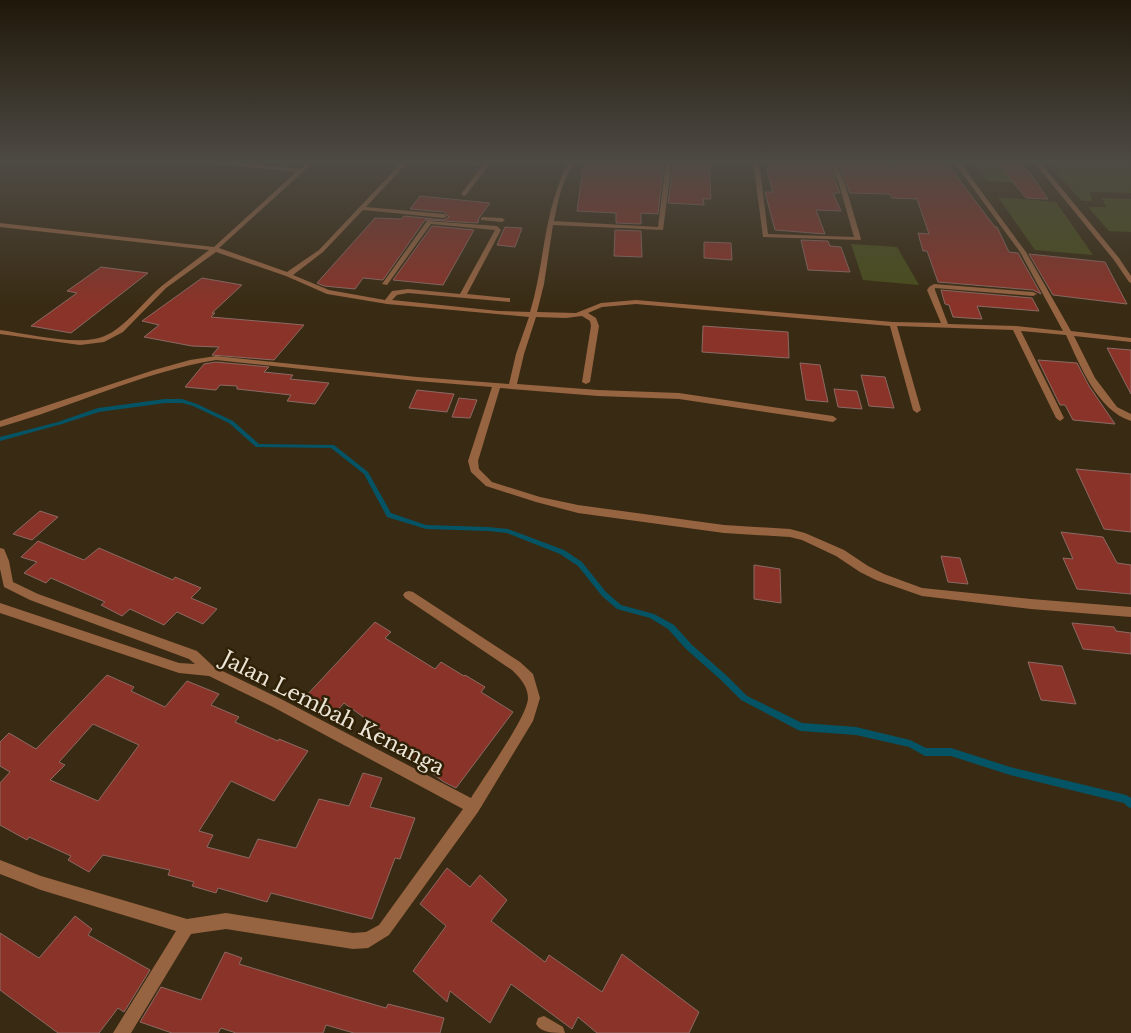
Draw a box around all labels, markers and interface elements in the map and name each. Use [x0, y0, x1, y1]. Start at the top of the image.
street label: Jalan Lembah Kenanga [215, 644, 449, 781]

